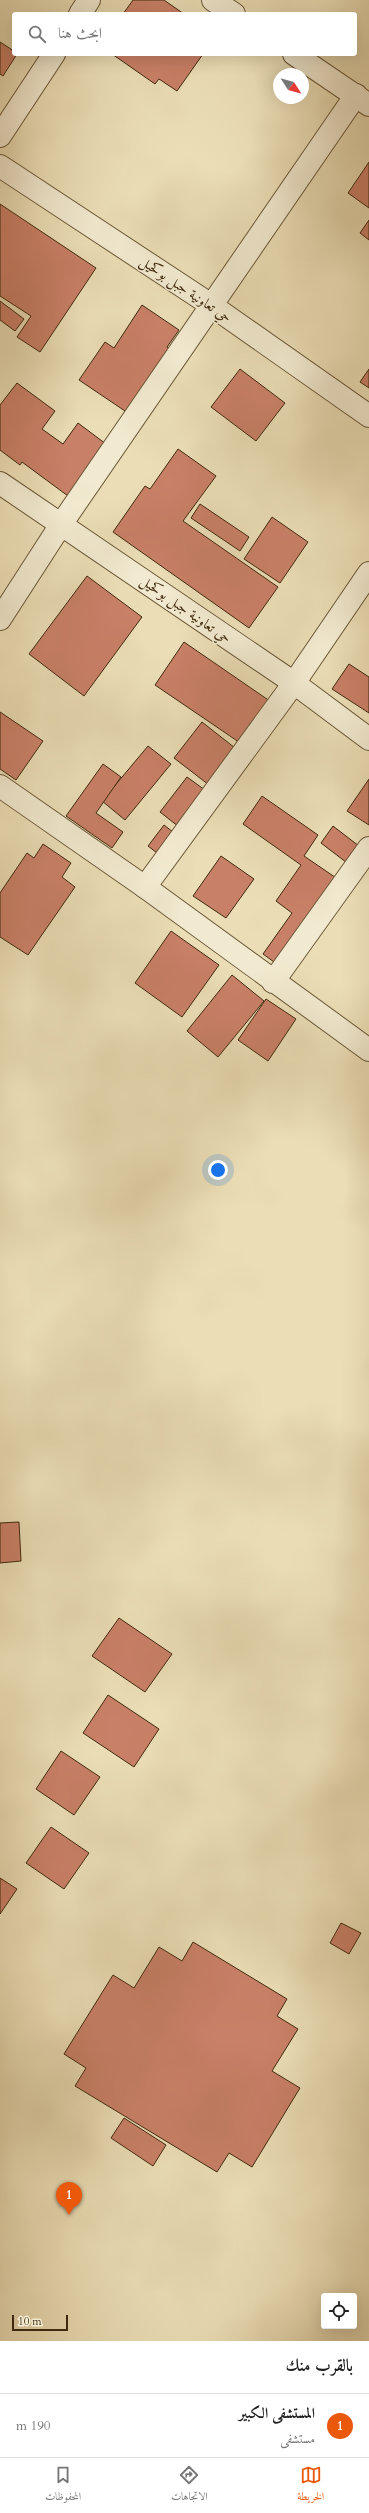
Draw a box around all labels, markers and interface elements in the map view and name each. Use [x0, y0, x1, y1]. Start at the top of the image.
search box [12, 12, 357, 56]
icon: search [26, 23, 48, 45]
text: ابحث هنا [58, 23, 102, 43]
north arrow [273, 68, 309, 104]
street label: حي تعاونية جبل بوكحيل [135, 252, 235, 329]
street label: حي تعاونية جبل بوكحيل [135, 571, 235, 649]
your location [208, 1160, 228, 1180]
pin: 1 [56, 2182, 82, 2215]
map controls [321, 2293, 357, 2329]
button: locate [321, 2293, 357, 2329]
scale bar [12, 2313, 68, 2332]
text: 10 m [18, 2314, 42, 2329]
text: بالقرب منك [286, 2354, 353, 2377]
text: المستشفى الكبير [239, 2403, 315, 2423]
text: 190 m [16, 2417, 50, 2435]
text: 1 [337, 2417, 343, 2435]
text: مستشفى [280, 2430, 315, 2448]
tab: المحفوظات [45, 2464, 81, 2507]
tab: الاتجاهات [171, 2464, 208, 2507]
tab: الخريطة [297, 2464, 324, 2507]

